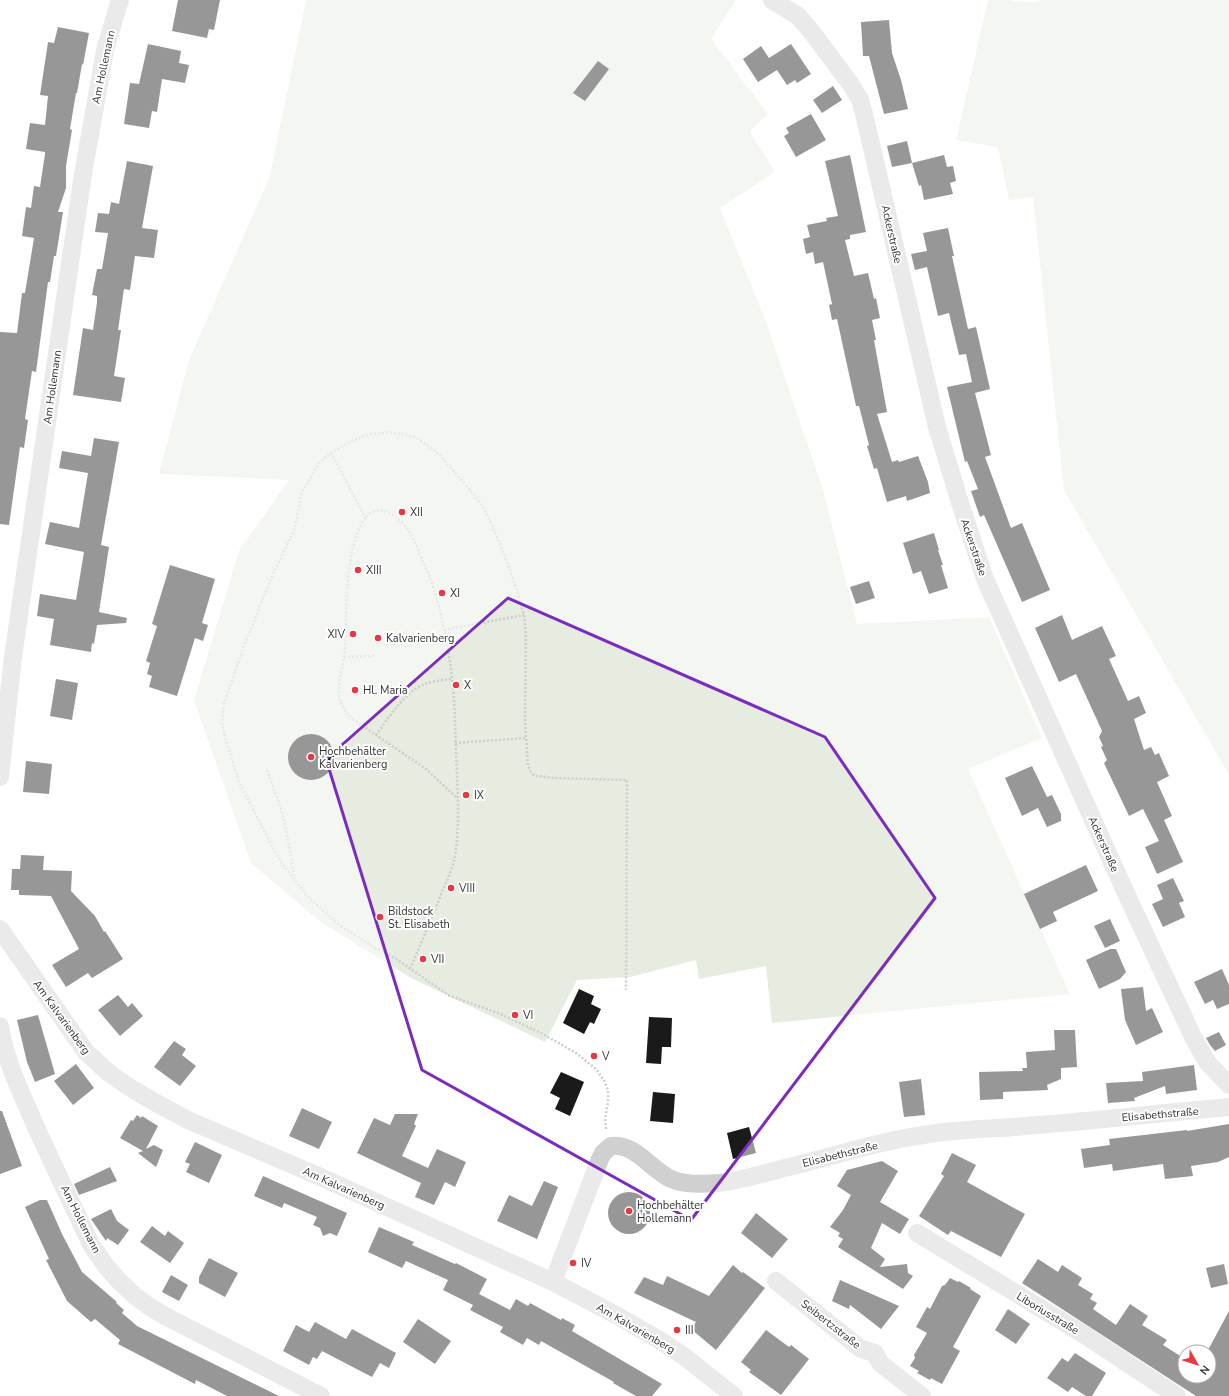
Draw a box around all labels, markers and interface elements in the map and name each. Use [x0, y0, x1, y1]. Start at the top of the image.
street label: Am Hollemann [88, 29, 119, 105]
street label: Ackerstraße [878, 203, 906, 265]
street label: Am Hollemann [40, 349, 65, 425]
place label: XII [410, 505, 423, 520]
marker: XII [397, 507, 407, 517]
street label: Ackerstraße [957, 517, 990, 578]
place label: XIII [366, 563, 382, 578]
marker: XIII [353, 565, 363, 575]
place label: XI [450, 586, 460, 601]
marker: XI [437, 588, 447, 598]
place label: XIV [327, 627, 345, 642]
marker: XIV [348, 629, 358, 639]
place label: Kalvarienberg [386, 631, 454, 646]
marker: Kalvarienberg [373, 633, 383, 643]
place label: X [464, 678, 472, 693]
marker: X [451, 680, 461, 690]
place label: Hl. Maria [363, 683, 408, 698]
marker: Hl. Maria [350, 685, 360, 695]
place label: Hochbehälter Kalvarienberg [319, 744, 387, 772]
marker: Hochbehälter Kalvarienberg [306, 752, 316, 762]
place label: IX [474, 788, 485, 803]
marker: IX [461, 790, 471, 800]
street label: Ackerstraße [1085, 814, 1123, 875]
place label: VIII [458, 881, 475, 896]
marker: VIII [446, 883, 456, 893]
place label: Bildstock St. Elisabeth [388, 904, 450, 932]
marker: Bildstock St. Elisabeth [375, 912, 385, 922]
place label: VII [430, 952, 444, 967]
marker: VII [418, 954, 428, 964]
street label: Am Kalvarienberg [29, 977, 94, 1058]
place label: VI [522, 1008, 533, 1023]
marker: VI [510, 1010, 520, 1020]
place label: V [601, 1049, 610, 1064]
marker: V [589, 1051, 599, 1061]
street label: Elisabethstraße [1121, 1104, 1199, 1125]
street label: Elisabethstraße [801, 1138, 879, 1171]
street label: Am Kalvarienberg [300, 1164, 387, 1213]
street label: Am Hollemann [57, 1182, 104, 1256]
place label: Hochbehälter Hollemann [637, 1198, 704, 1226]
marker: Hochbehälter Hollemann [624, 1206, 634, 1216]
place label: IV [581, 1256, 592, 1271]
marker: IV [568, 1258, 578, 1268]
street label: Liboriusstraße [1014, 1289, 1082, 1338]
street label: Seibertzstraße [798, 1296, 864, 1353]
street label: Am Kalvarienberg [594, 1300, 678, 1357]
place label: III [685, 1323, 693, 1338]
marker: III [672, 1325, 682, 1335]
north arrow [1177, 1344, 1217, 1384]
text: N [1196, 1362, 1213, 1378]

